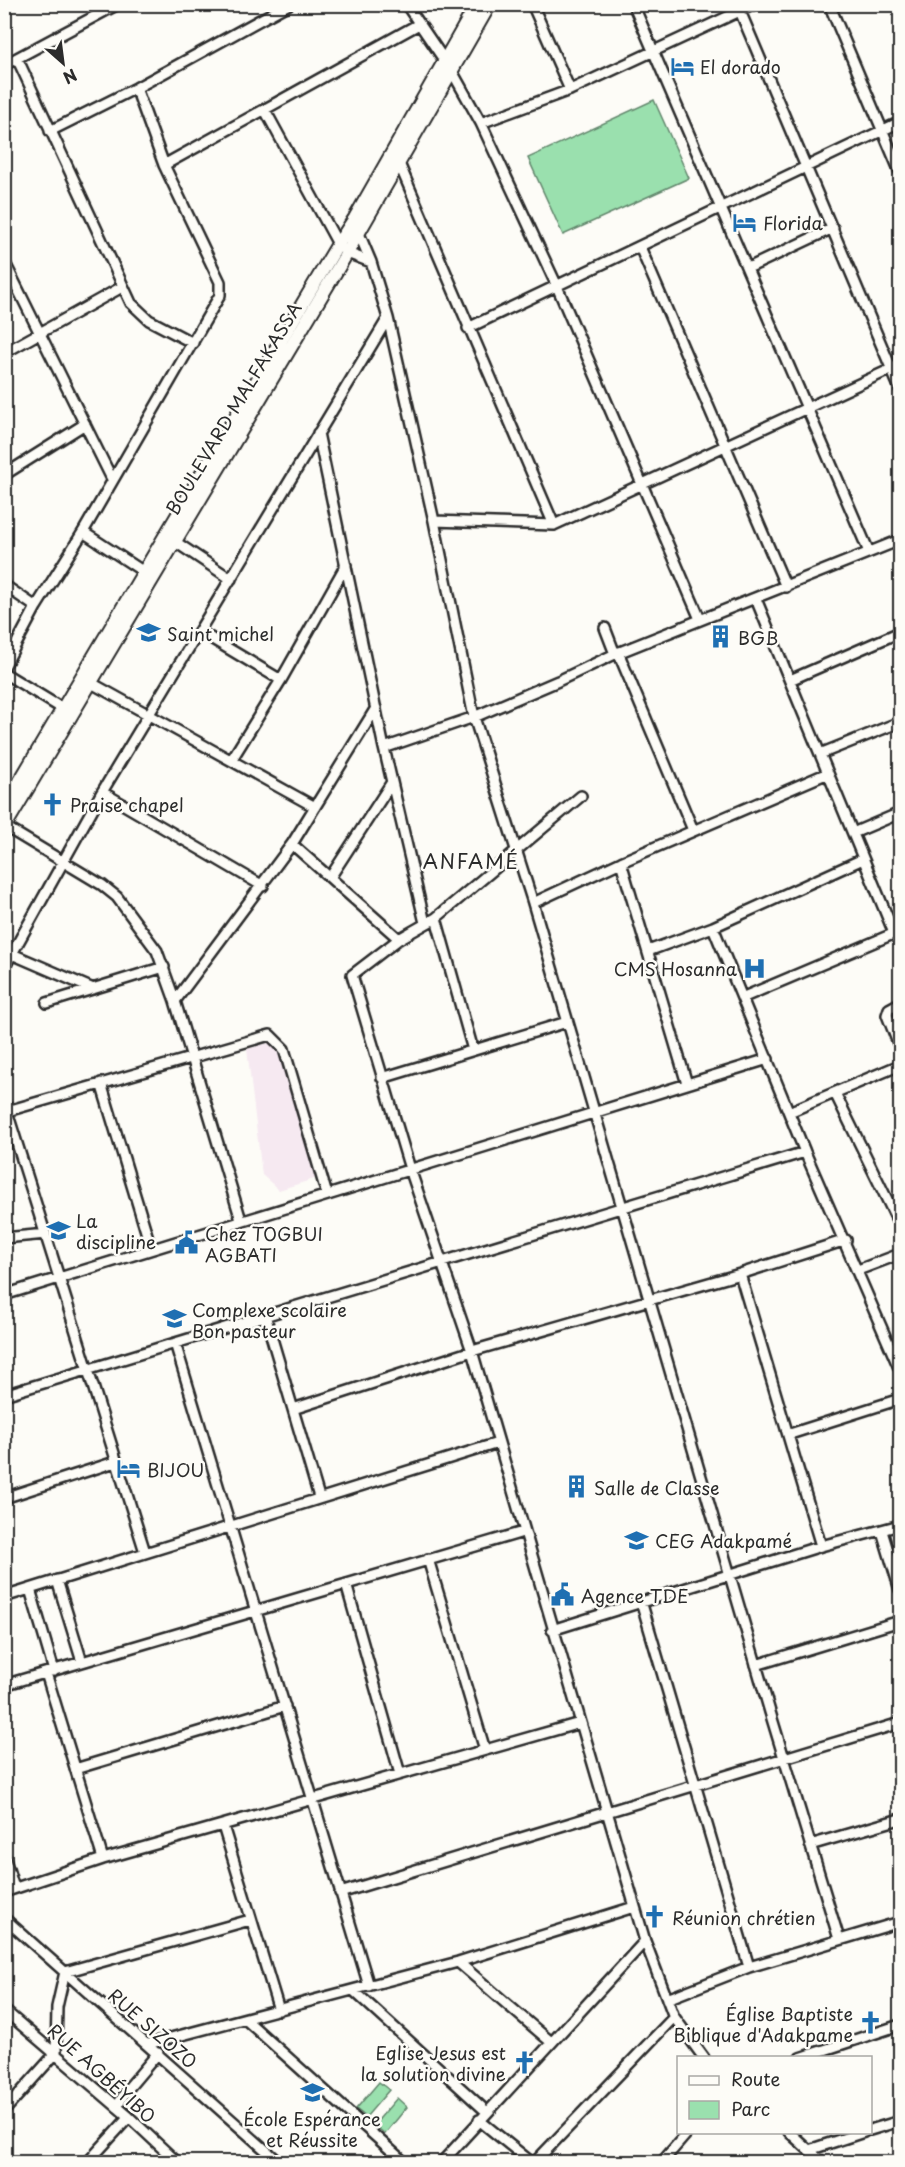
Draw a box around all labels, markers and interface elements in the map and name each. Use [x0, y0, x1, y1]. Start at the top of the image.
north arrow [33, 33, 93, 93]
hotel icon: El dorado [669, 53, 695, 79]
place label: El dorado [700, 53, 781, 80]
text: N [59, 64, 82, 91]
hotel icon: Florida [732, 209, 758, 235]
place label: Florida [763, 209, 824, 236]
street label: BOULEVARD MALFAKASSA [159, 296, 307, 520]
school or university icon: Saint michel [136, 620, 162, 646]
place label: Saint michel [167, 620, 274, 647]
building icon: BGB [707, 624, 733, 650]
place label: BGB [738, 624, 778, 651]
church icon: Praise chapel [39, 791, 65, 817]
place label: Praise chapel [70, 791, 184, 818]
district label: ANFAMÉ [423, 846, 519, 876]
place label: CMS Hosanna [614, 955, 738, 982]
hospital icon: CMS Hosanna [742, 955, 768, 981]
place label: La discipline [76, 1207, 156, 1255]
school or university icon: La discipline [45, 1217, 71, 1243]
place label: Chez TOGBUI AGBATI [205, 1220, 323, 1268]
public building icon: Chez TOGBUI AGBATI [174, 1230, 200, 1256]
place label: Complexe scolaire Bon pasteur [192, 1296, 347, 1344]
school or university icon: Complexe scolaire Bon pasteur [161, 1306, 187, 1332]
hotel icon: BIJOU [116, 1456, 142, 1482]
place label: BIJOU [147, 1456, 204, 1483]
building icon: Salle de Classe [563, 1474, 589, 1500]
place label: Salle de Classe [594, 1474, 720, 1501]
school or university icon: CEG Adakpamé [624, 1527, 650, 1553]
place label: CEG Adakpamé [655, 1527, 792, 1554]
public building icon: Agence TDE [550, 1582, 576, 1608]
place label: Agence TDE [581, 1582, 689, 1609]
church icon: Réunion chrétien [641, 1904, 667, 1930]
place label: Réunion chrétien [672, 1904, 816, 1931]
street label: RUE SIZOZO [103, 1982, 203, 2074]
place label: Église Baptiste Biblique d'Adakpame [673, 2000, 853, 2048]
church icon: Église Baptiste Biblique d'Adakpame [858, 2010, 884, 2036]
street label: RUE AGBÉYIBO [42, 2017, 162, 2129]
place label: Eglise Jesus est la solution divine [361, 2039, 506, 2087]
church icon: Eglise Jesus est la solution divine [511, 2049, 537, 2075]
legend [677, 2056, 872, 2134]
text: Route [731, 2065, 781, 2092]
school or university icon: École Espérance et Réussite [299, 2079, 325, 2105]
text: Parc [731, 2095, 770, 2122]
place label: École Espérance et Réussite [243, 2105, 381, 2153]

